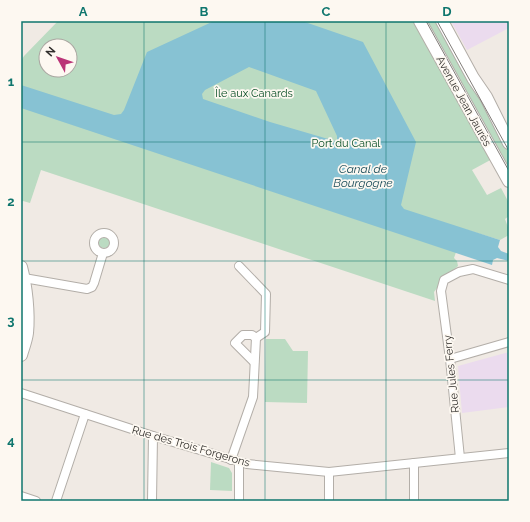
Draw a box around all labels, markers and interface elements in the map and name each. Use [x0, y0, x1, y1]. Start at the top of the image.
text: A [79, 4, 88, 19]
text: B [200, 4, 209, 19]
text: C [322, 4, 331, 19]
text: D [442, 4, 452, 19]
north arrow [38, 38, 78, 78]
text: N [43, 44, 58, 59]
street label: Avenue Jean Jaurès [433, 54, 494, 149]
text: 1 [8, 74, 15, 89]
park label: Île aux Canards [215, 86, 293, 100]
park label: Port du Canal [312, 137, 380, 150]
water label: Canal de Bourgogne [333, 162, 393, 190]
text: 2 [7, 194, 15, 209]
text: 3 [7, 313, 15, 328]
street label: Rue Jules Ferry [441, 334, 462, 414]
street label: Rue des Trois Forgerons [130, 423, 251, 470]
text: 4 [7, 433, 15, 448]

